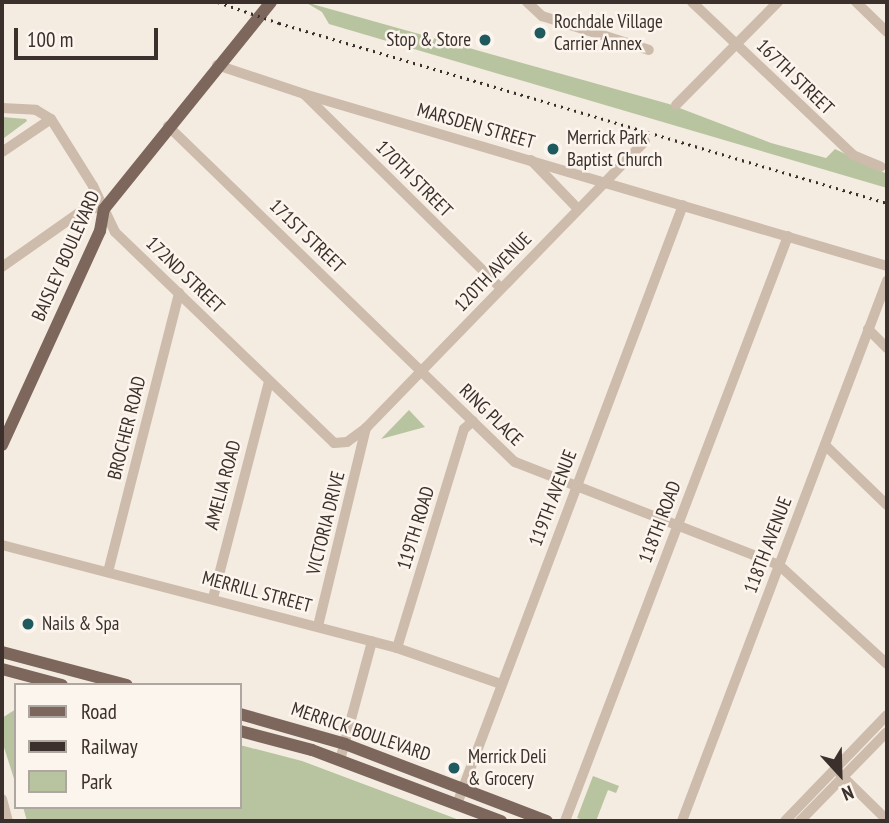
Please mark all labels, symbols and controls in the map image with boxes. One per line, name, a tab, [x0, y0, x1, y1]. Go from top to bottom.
place label: Rochdale Village Carrier Annex	[554, 11, 663, 55]
scale bar	[18, 14, 161, 58]
marker: Rochdale Village Carrier Annex	[532, 25, 548, 41]
text: 100 m	[27, 26, 73, 53]
place label: Stop & Store	[386, 29, 471, 51]
marker: Stop & Store	[477, 32, 493, 48]
street label: 167TH STREET	[752, 34, 838, 120]
street label: MARSDEN STREET	[415, 98, 537, 154]
place label: Merrick Park Baptist Church	[567, 127, 662, 171]
street label: 170TH STREET	[371, 136, 457, 222]
marker: Merrick Park Baptist Church	[545, 141, 561, 157]
street label: BAISLEY BOULEVARD	[27, 187, 105, 325]
street label: 171ST STREET	[264, 194, 350, 278]
street label: 120TH AVENUE	[449, 227, 537, 317]
street label: 172ND STREET	[141, 232, 229, 318]
street label: BROCHER ROAD	[103, 374, 151, 482]
street label: RING PLACE	[455, 379, 527, 451]
street label: AMELIA ROAD	[200, 438, 246, 532]
street label: 119TH AVENUE	[524, 446, 582, 550]
street label: VICTORIA DRIVE	[302, 468, 350, 578]
street label: 118TH ROAD	[634, 478, 686, 566]
street label: 119TH ROAD	[393, 484, 439, 572]
street label: 118TH AVENUE	[739, 493, 797, 597]
street label: MERRILL STREET	[199, 566, 315, 618]
place label: Nails & Spa	[42, 613, 119, 635]
marker: Nails & Spa	[20, 616, 36, 632]
legend	[14, 683, 242, 809]
street label: MERRICK BOULEVARD	[288, 697, 434, 767]
text: Road	[81, 698, 117, 725]
text: Railway	[81, 733, 138, 760]
north arrow	[805, 739, 875, 809]
place label: Merrick Deli & Grocery	[468, 746, 547, 790]
marker: Merrick Deli & Grocery	[446, 760, 462, 776]
text: Park	[81, 768, 112, 795]
text: N	[839, 780, 857, 807]

